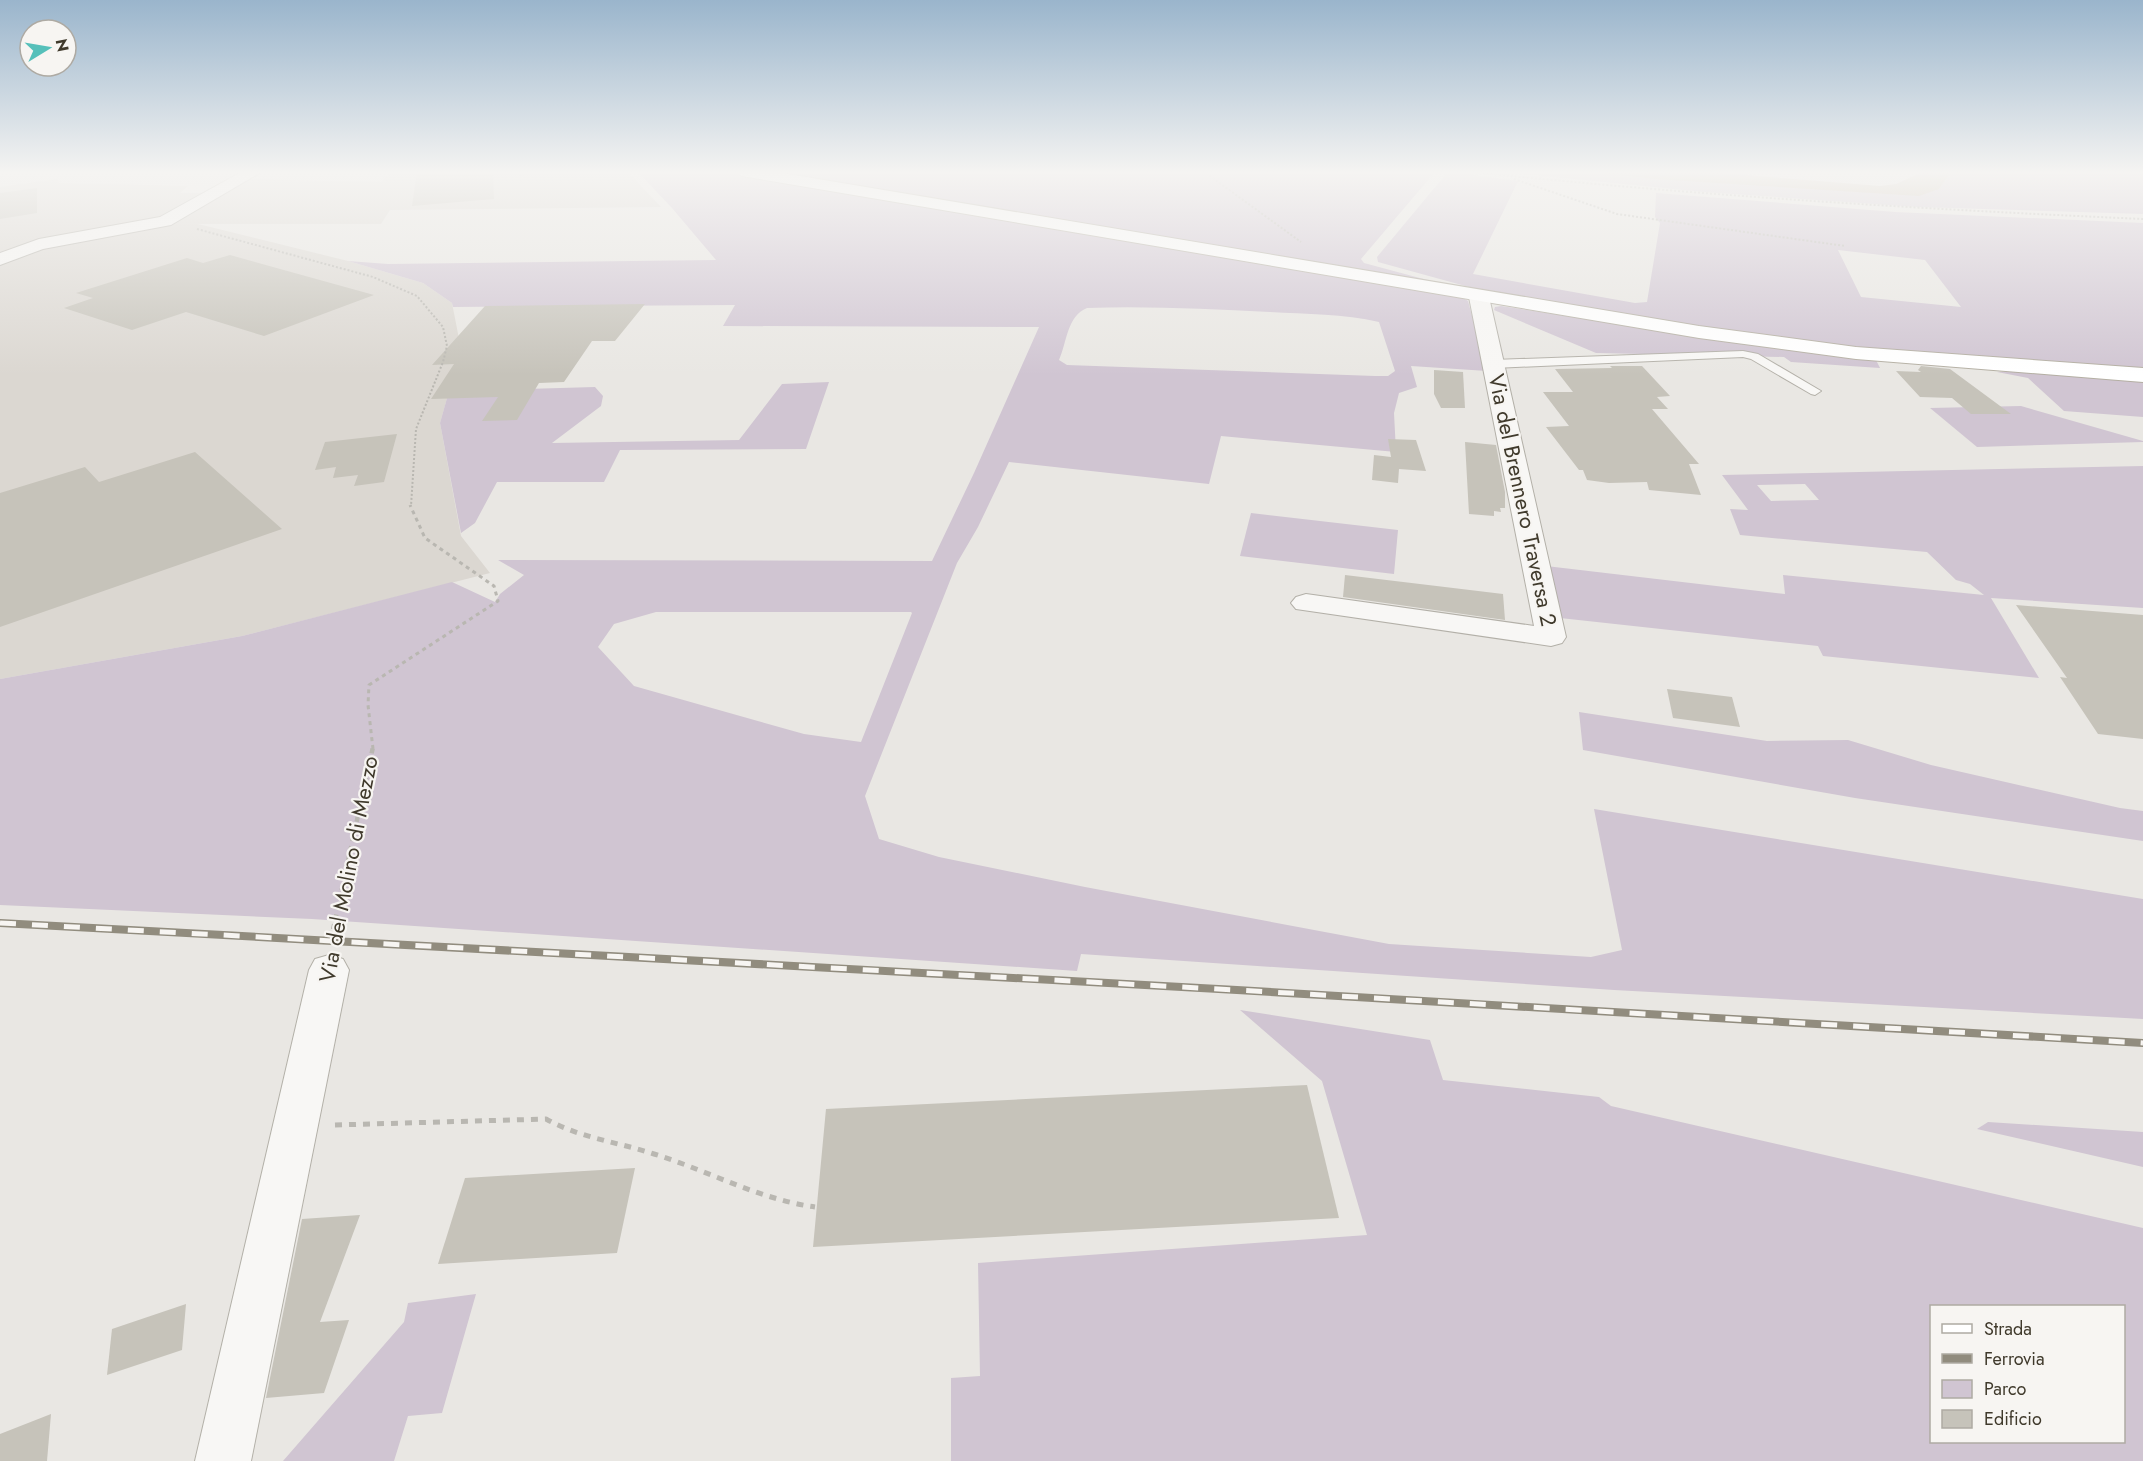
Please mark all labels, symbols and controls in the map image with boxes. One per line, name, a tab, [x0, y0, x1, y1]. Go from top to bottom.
north arrow	[18, 18, 78, 78]
text: N	[50, 37, 75, 54]
street label: Via del Brennero Traversa 2	[1481, 371, 1565, 629]
street label: Via del Molino di Mezzo	[310, 753, 386, 985]
legend	[1930, 1305, 2125, 1443]
text: Strada	[1984, 1316, 2032, 1342]
text: Ferrovia	[1984, 1346, 2045, 1372]
text: Parco	[1984, 1376, 2026, 1402]
text: Edificio	[1984, 1406, 2042, 1432]

